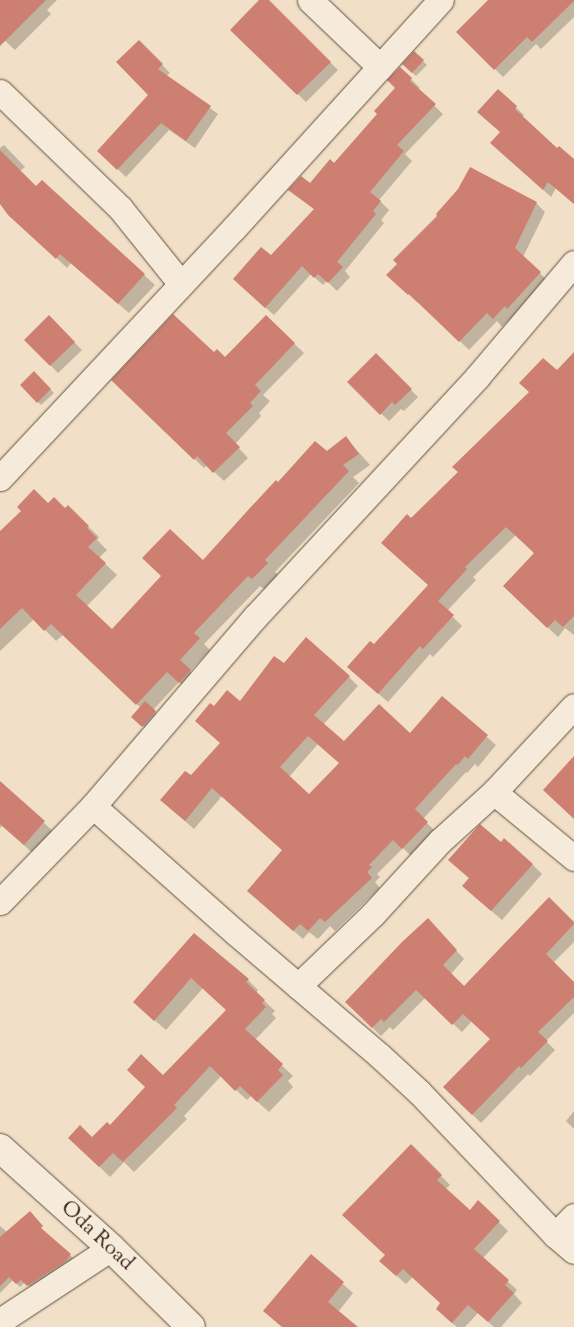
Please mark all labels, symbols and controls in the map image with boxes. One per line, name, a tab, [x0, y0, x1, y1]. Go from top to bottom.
street label: Oda Road	[55, 1196, 139, 1276]

